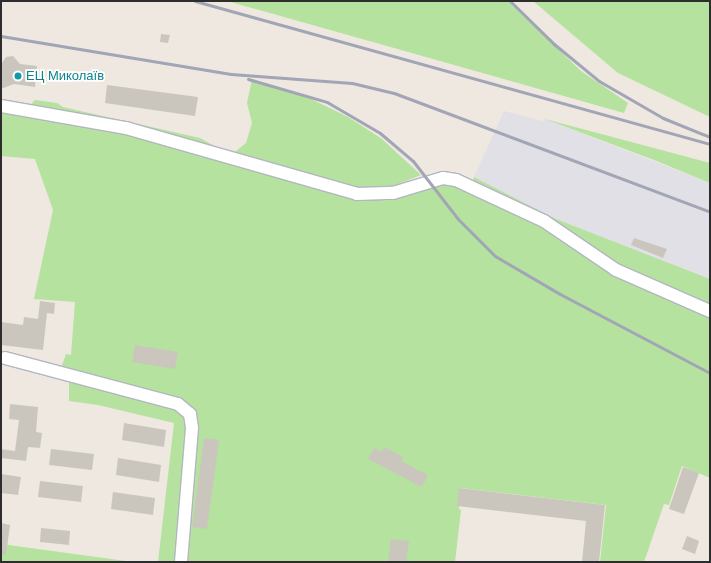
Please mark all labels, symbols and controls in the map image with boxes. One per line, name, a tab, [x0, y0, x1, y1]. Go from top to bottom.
place label: ЕЦ Миколаїв	[26, 68, 104, 84]
marker: ЕЦ Миколаїв	[13, 71, 23, 81]

